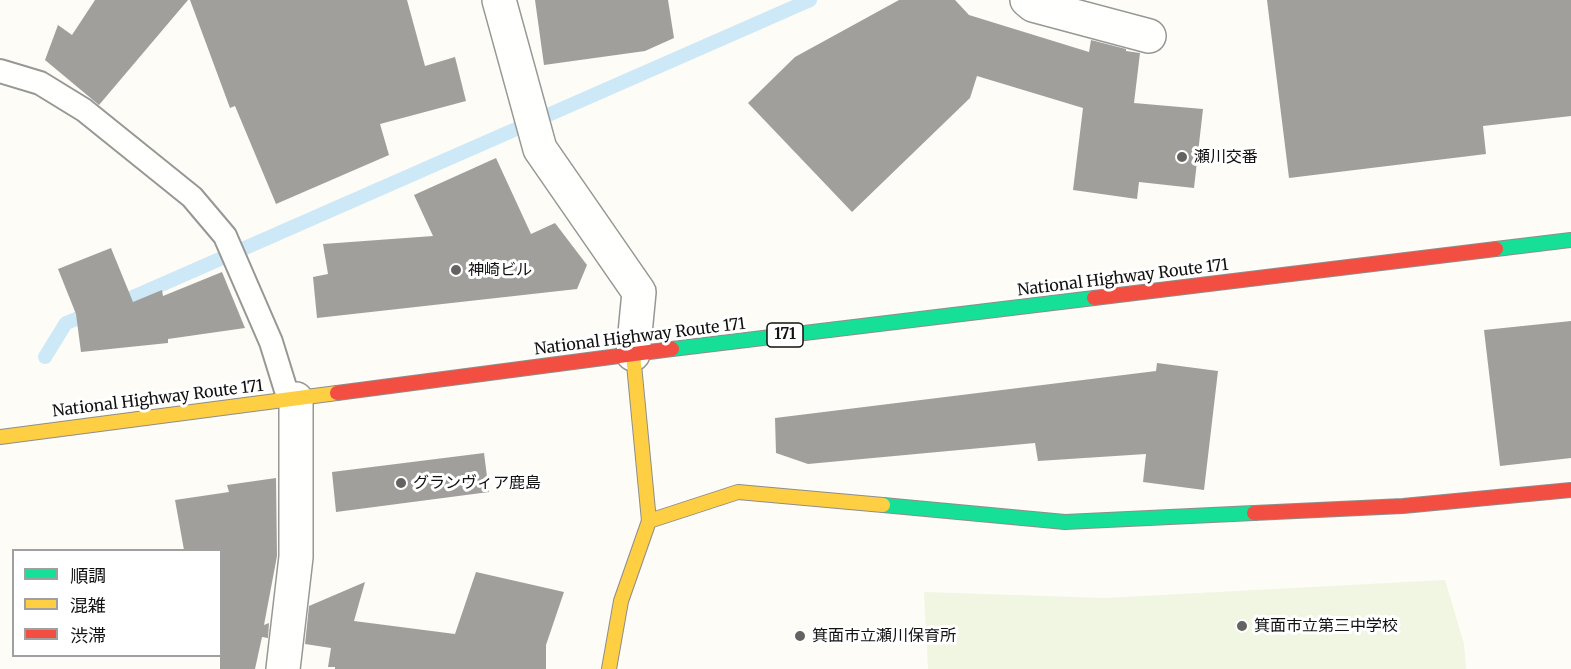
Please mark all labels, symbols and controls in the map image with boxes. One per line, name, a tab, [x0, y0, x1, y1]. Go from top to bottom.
place label: 瀬川交番	[1194, 147, 1258, 167]
marker: 瀬川交番	[1175, 150, 1189, 164]
street label: National Highway Route 171	[1016, 256, 1230, 300]
place label: 神崎ビル	[468, 260, 532, 280]
marker: 神崎ビル	[449, 263, 463, 277]
street label: National Highway Route 171	[533, 315, 747, 359]
road number: 171	[767, 323, 803, 347]
street label: National Highway Route 171	[51, 377, 265, 421]
place label: グランヴィア鹿島	[413, 473, 541, 493]
marker: グランヴィア鹿島	[394, 476, 408, 490]
legend	[12, 549, 222, 657]
text: 順調	[70, 564, 106, 587]
text: 混雑	[70, 594, 106, 617]
place label: 箕面市立第三中学校	[1254, 616, 1398, 636]
marker: 箕面市立第三中学校	[1235, 619, 1249, 633]
text: 渋滞	[70, 624, 106, 647]
place label: 箕面市立瀬川保育所	[812, 626, 956, 646]
marker: 箕面市立瀬川保育所	[793, 629, 807, 643]

